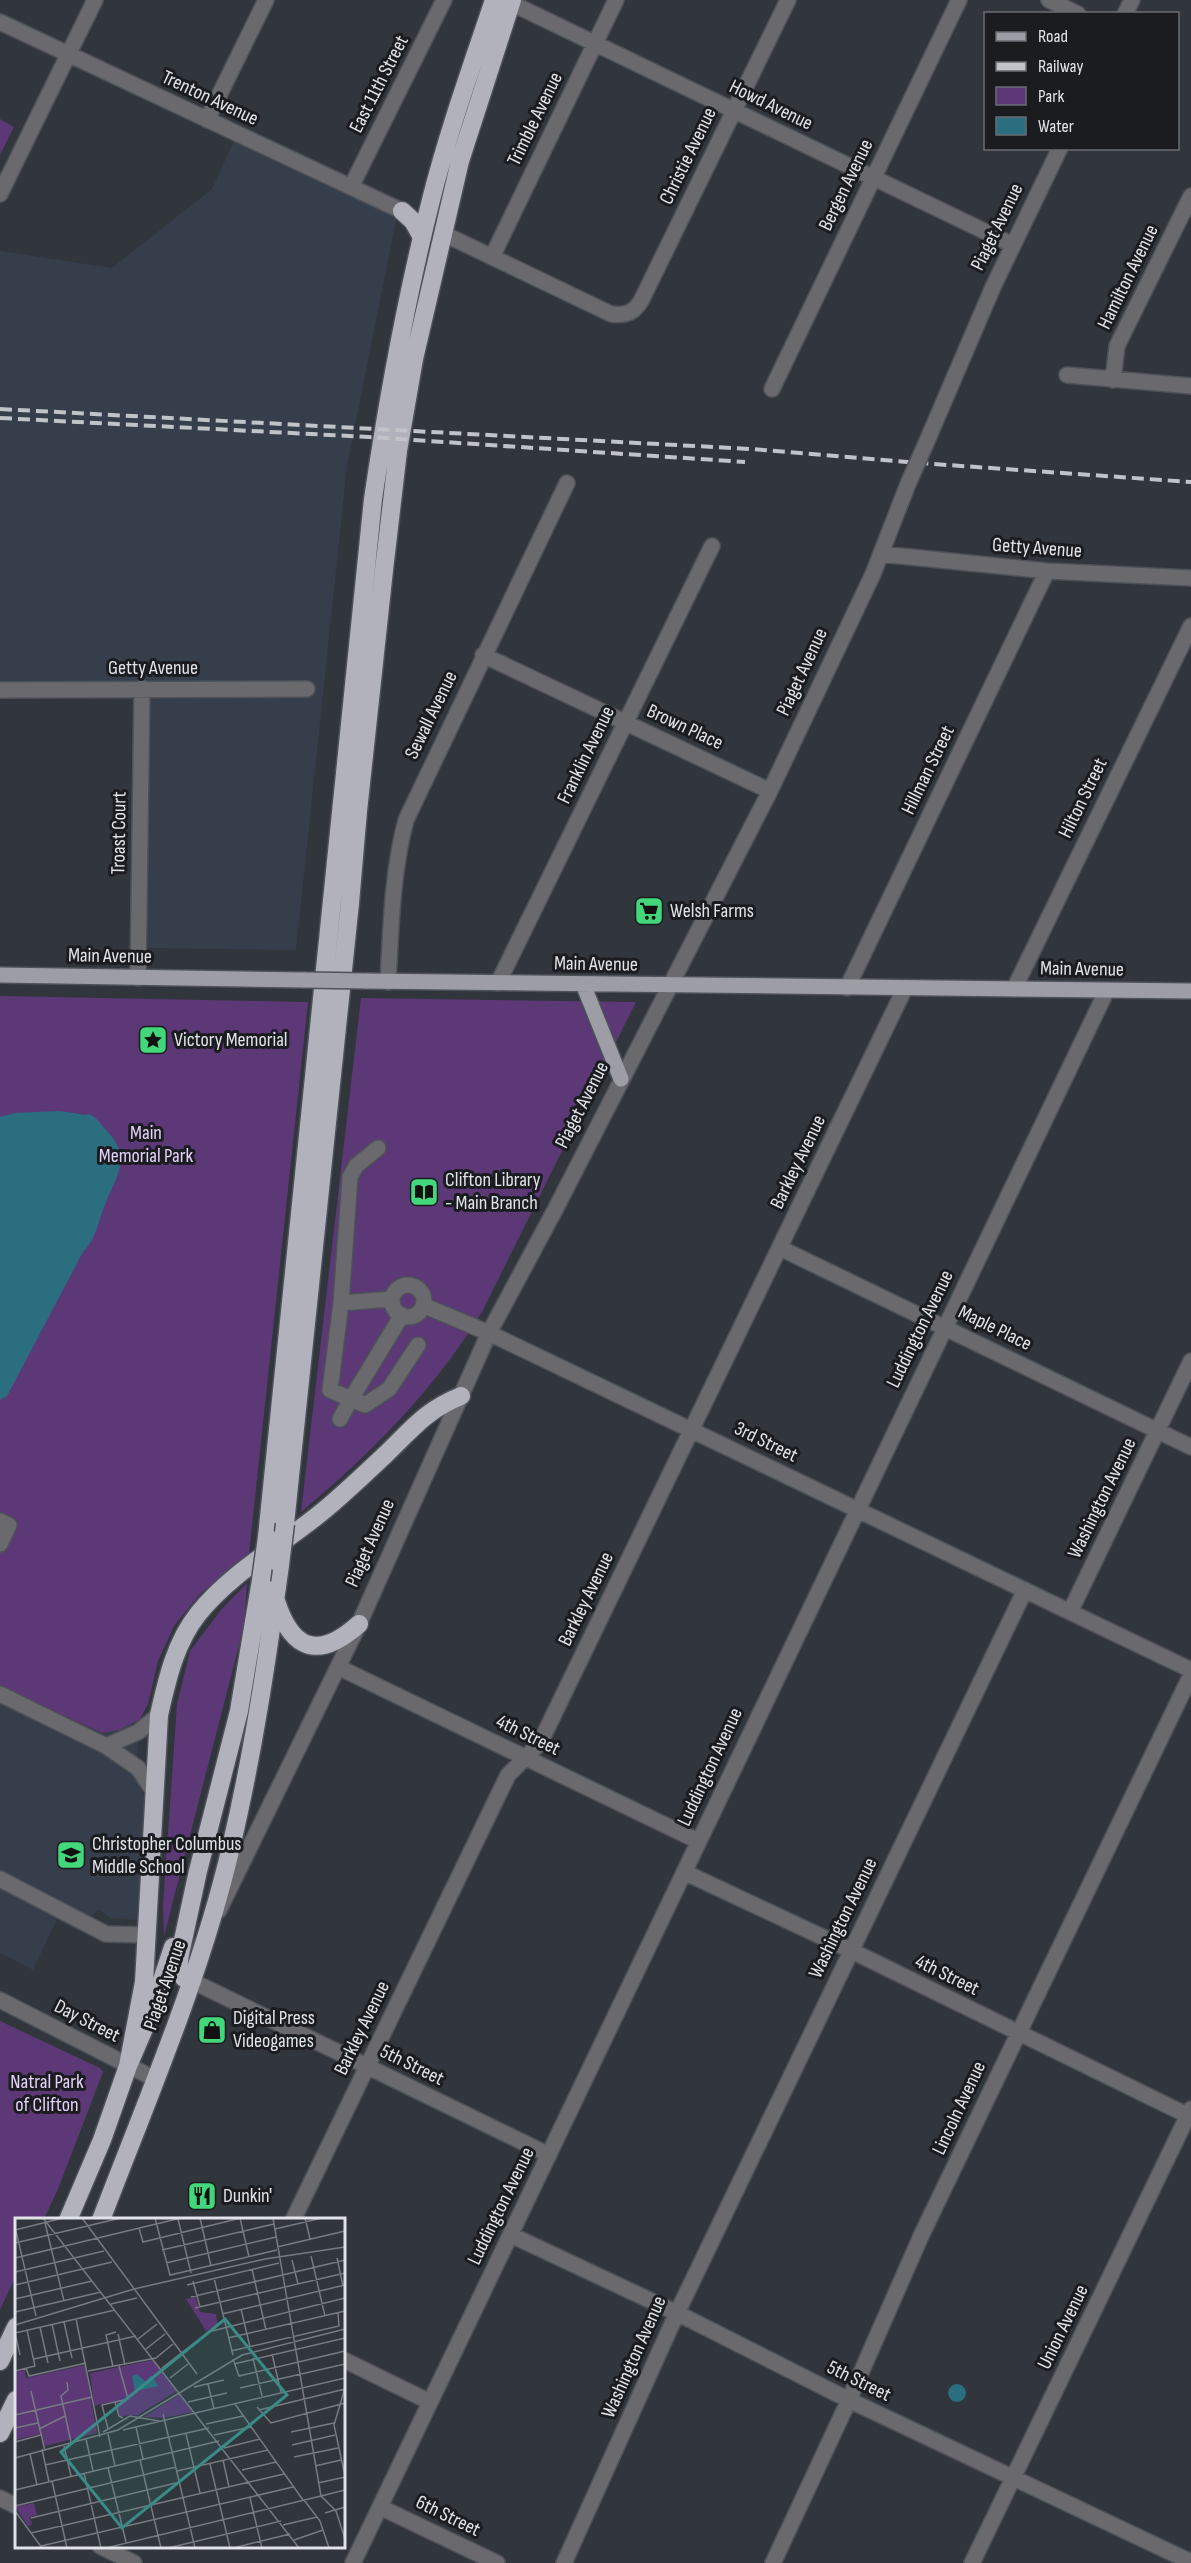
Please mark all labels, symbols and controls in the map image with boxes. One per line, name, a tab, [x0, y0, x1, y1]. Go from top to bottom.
legend	[984, 12, 1179, 150]
text: Road	[1038, 26, 1068, 47]
street label: East 11th Street	[344, 31, 414, 137]
text: Railway	[1038, 56, 1083, 77]
street label: Trenton Avenue	[158, 65, 262, 131]
street label: Trimble Avenue	[502, 68, 568, 170]
street label: Howd Avenue	[725, 74, 817, 136]
text: Park	[1038, 86, 1064, 107]
street label: Christie Avenue	[654, 104, 722, 208]
text: Water	[1038, 116, 1074, 137]
street label: Bergen Avenue	[814, 135, 878, 235]
street label: Piaget Avenue	[966, 180, 1028, 274]
street label: Hamilton Avenue	[1092, 221, 1164, 333]
street label: Getty Avenue	[991, 533, 1083, 563]
street label: Piaget Avenue	[771, 624, 833, 720]
street label: Getty Avenue	[108, 656, 198, 680]
street label: Sewall Avenue	[399, 667, 463, 763]
street label: Brown Place	[643, 699, 727, 755]
street label: Franklin Avenue	[552, 702, 620, 808]
street label: Hillman Street	[896, 722, 960, 818]
street label: Hilton Street	[1053, 754, 1113, 842]
street label: Troast Court	[106, 791, 132, 875]
supermarket icon: Welsh Farms	[633, 895, 665, 927]
place label: Welsh Farms	[670, 899, 754, 923]
street label: Main Avenue	[68, 943, 152, 969]
street label: Main Avenue	[554, 951, 638, 977]
street label: Main Avenue	[1040, 956, 1124, 982]
place icon: Victory Memorial	[137, 1024, 169, 1056]
place label: Victory Memorial	[174, 1028, 288, 1052]
street label: Piaget Avenue	[550, 1058, 614, 1152]
street label: Barkley Avenue	[765, 1111, 831, 1213]
park label: Main Memorial Park	[99, 1121, 194, 1168]
place label: Clifton Library - Main Branch	[445, 1168, 541, 1215]
library icon: Clifton Library - Main Branch	[408, 1176, 440, 1208]
street label: Luddington Avenue	[881, 1266, 959, 1392]
street label: Maple Place	[954, 1300, 1036, 1356]
street label: 3rd Street	[730, 1416, 802, 1468]
street label: Washington Avenue	[1063, 1434, 1141, 1562]
street label: Piaget Avenue	[340, 1495, 400, 1591]
street label: Barkley Avenue	[553, 1548, 619, 1650]
street label: Luddington Avenue	[672, 1704, 748, 1830]
street label: 4th Street	[492, 1709, 564, 1761]
place label: Christopher Columbus Middle School	[92, 1832, 242, 1879]
school or university icon: Christopher Columbus Middle School	[55, 1839, 87, 1871]
street label: Washington Avenue	[804, 1854, 882, 1982]
street label: Piaget Avenue	[138, 1937, 192, 2033]
street label: 4th Street	[911, 1949, 983, 2001]
street label: Barkley Avenue	[329, 1977, 395, 2079]
street label: Day Street	[50, 1994, 124, 2048]
place label: Digital Press Videogames	[233, 2006, 315, 2053]
shop icon: Digital Press Videogames	[196, 2014, 228, 2046]
street label: 5th Street	[376, 2039, 448, 2091]
street label: Lincoln Avenue	[927, 2057, 991, 2159]
park label: Natral Park of Clifton	[10, 2070, 84, 2117]
street label: Luddington Avenue	[462, 2143, 540, 2269]
restaurant icon: Dunkin'	[186, 2180, 218, 2212]
place label: Dunkin'	[223, 2184, 272, 2208]
inset map	[15, 2218, 345, 2548]
street label: Union Avenue	[1032, 2281, 1094, 2373]
street label: Washington Avenue	[596, 2292, 672, 2422]
street label: 5th Street	[823, 2355, 895, 2407]
street label: 6th Street	[412, 2490, 484, 2542]

